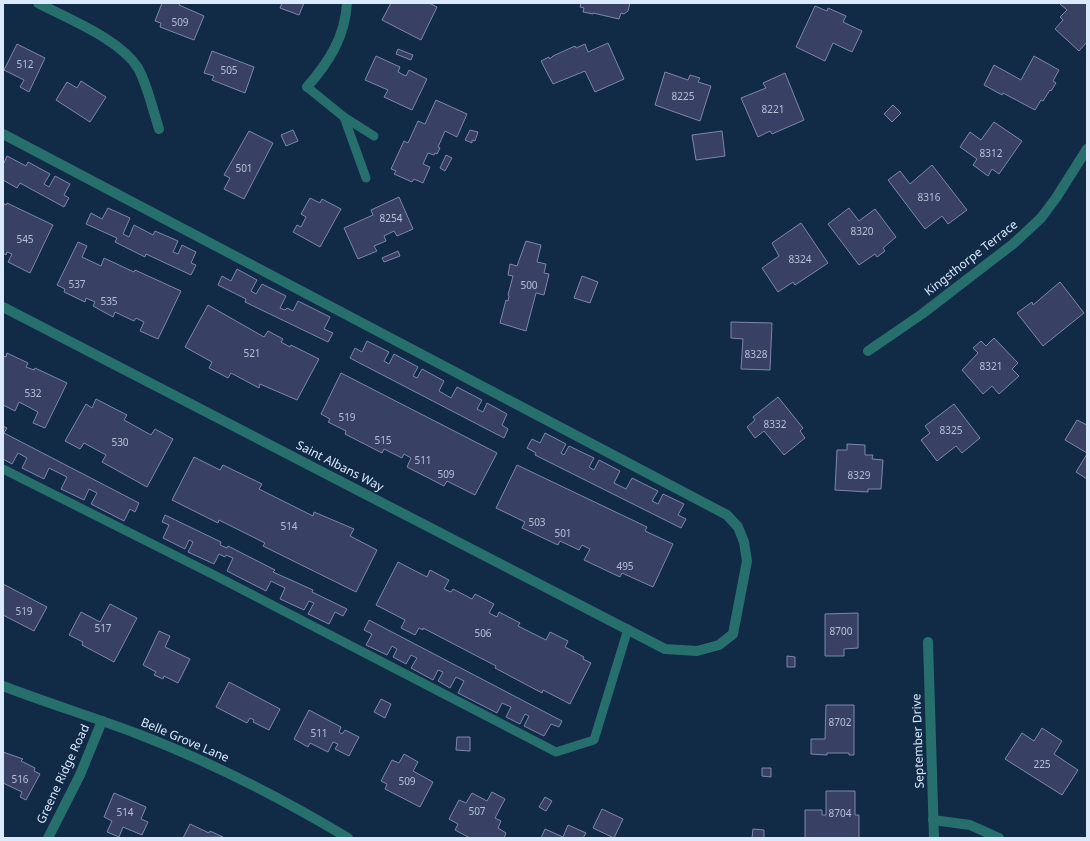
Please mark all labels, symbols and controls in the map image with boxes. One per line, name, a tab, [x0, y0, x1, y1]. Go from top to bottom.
house number: 509	[171, 15, 189, 29]
house number: 512	[16, 57, 34, 71]
house number: 505	[220, 63, 238, 77]
house number: 8225	[672, 89, 695, 103]
house number: 8221	[762, 102, 784, 116]
house number: 8312	[980, 146, 1003, 160]
house number: 501	[235, 161, 253, 175]
house number: 8316	[918, 190, 941, 204]
house number: 8254	[380, 211, 403, 225]
street label: Kingsthorpe Terrace	[921, 216, 1021, 299]
house number: 8320	[851, 224, 874, 238]
house number: 545	[16, 232, 34, 246]
house number: 8324	[789, 252, 812, 266]
house number: 537	[68, 277, 86, 291]
house number: 500	[520, 278, 538, 292]
house number: 535	[100, 294, 118, 308]
house number: 521	[243, 346, 261, 360]
house number: 8328	[745, 347, 768, 361]
house number: 8321	[980, 359, 1002, 373]
house number: 532	[24, 386, 42, 400]
house number: 519	[338, 410, 356, 424]
house number: 8332	[764, 417, 787, 431]
house number: 8325	[940, 423, 963, 437]
house number: 515	[374, 433, 392, 447]
house number: 530	[111, 435, 129, 449]
street label: Saint Albans Way	[294, 436, 388, 495]
house number: 511	[414, 453, 432, 467]
house number: 509	[437, 467, 455, 481]
house number: 8329	[848, 468, 871, 482]
house number: 503	[528, 515, 546, 529]
house number: 514	[280, 519, 298, 533]
house number: 501	[554, 526, 572, 540]
house number: 495	[616, 559, 634, 573]
house number: 519	[15, 604, 33, 618]
house number: 517	[94, 621, 112, 635]
house number: 8700	[830, 624, 853, 638]
house number: 506	[474, 626, 492, 640]
street label: September Drive	[907, 693, 928, 789]
street label: Belle Grove Lane	[138, 713, 232, 766]
house number: 8702	[829, 715, 852, 729]
street label: Greene Ridge Road	[32, 721, 93, 826]
house number: 511	[310, 726, 328, 740]
house number: 225	[1033, 757, 1051, 771]
house number: 516	[11, 772, 29, 786]
house number: 509	[398, 774, 416, 788]
house number: 507	[468, 804, 486, 818]
house number: 514	[116, 805, 134, 819]
house number: 8704	[829, 806, 852, 820]

